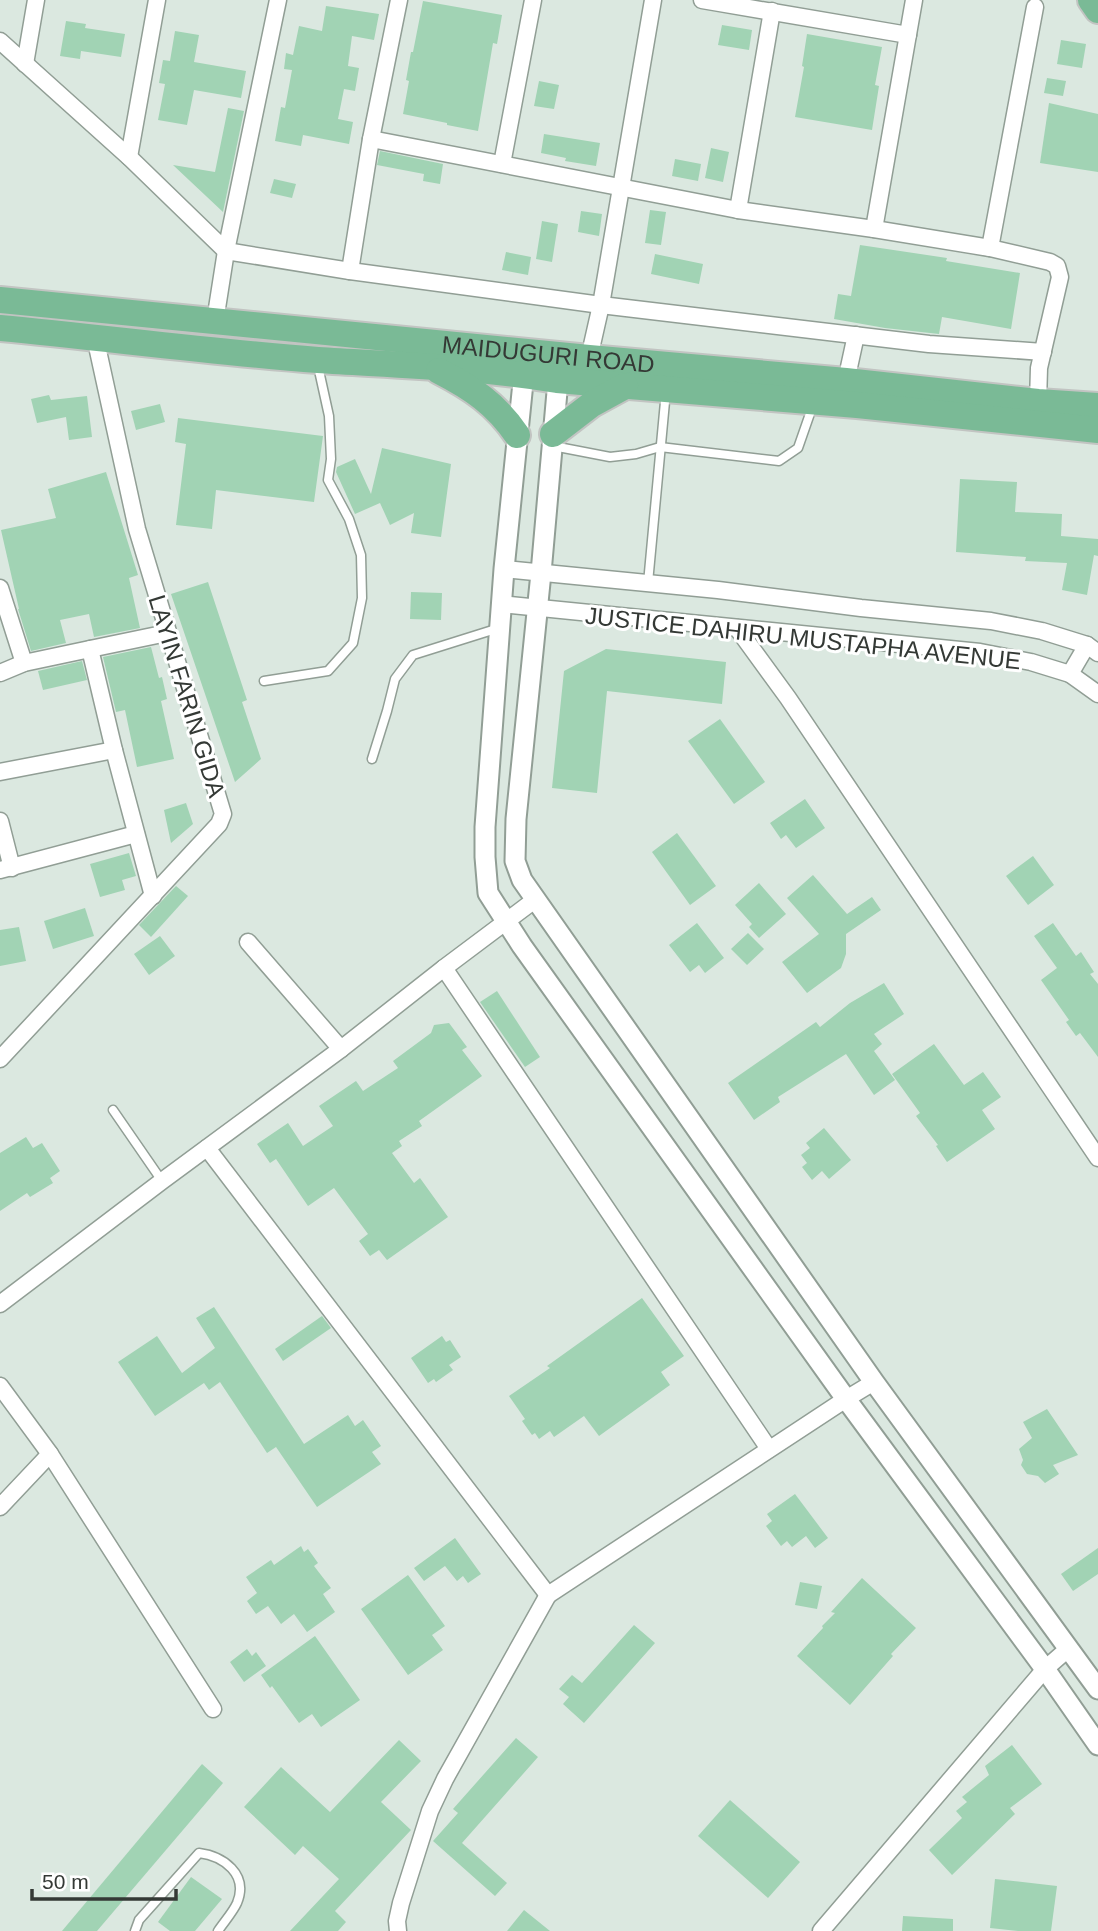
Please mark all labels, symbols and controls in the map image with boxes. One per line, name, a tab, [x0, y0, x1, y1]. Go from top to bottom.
street label: MAIDUGURI ROAD	[441, 330, 656, 377]
street label: LAYIN FARIN GIDA	[143, 592, 231, 800]
street label: JUSTICE DAHIRU MUSTAPHA AVENUE	[584, 602, 1022, 674]
scale bar	[32, 1857, 175, 1901]
text: 50 m	[42, 1870, 89, 1893]

